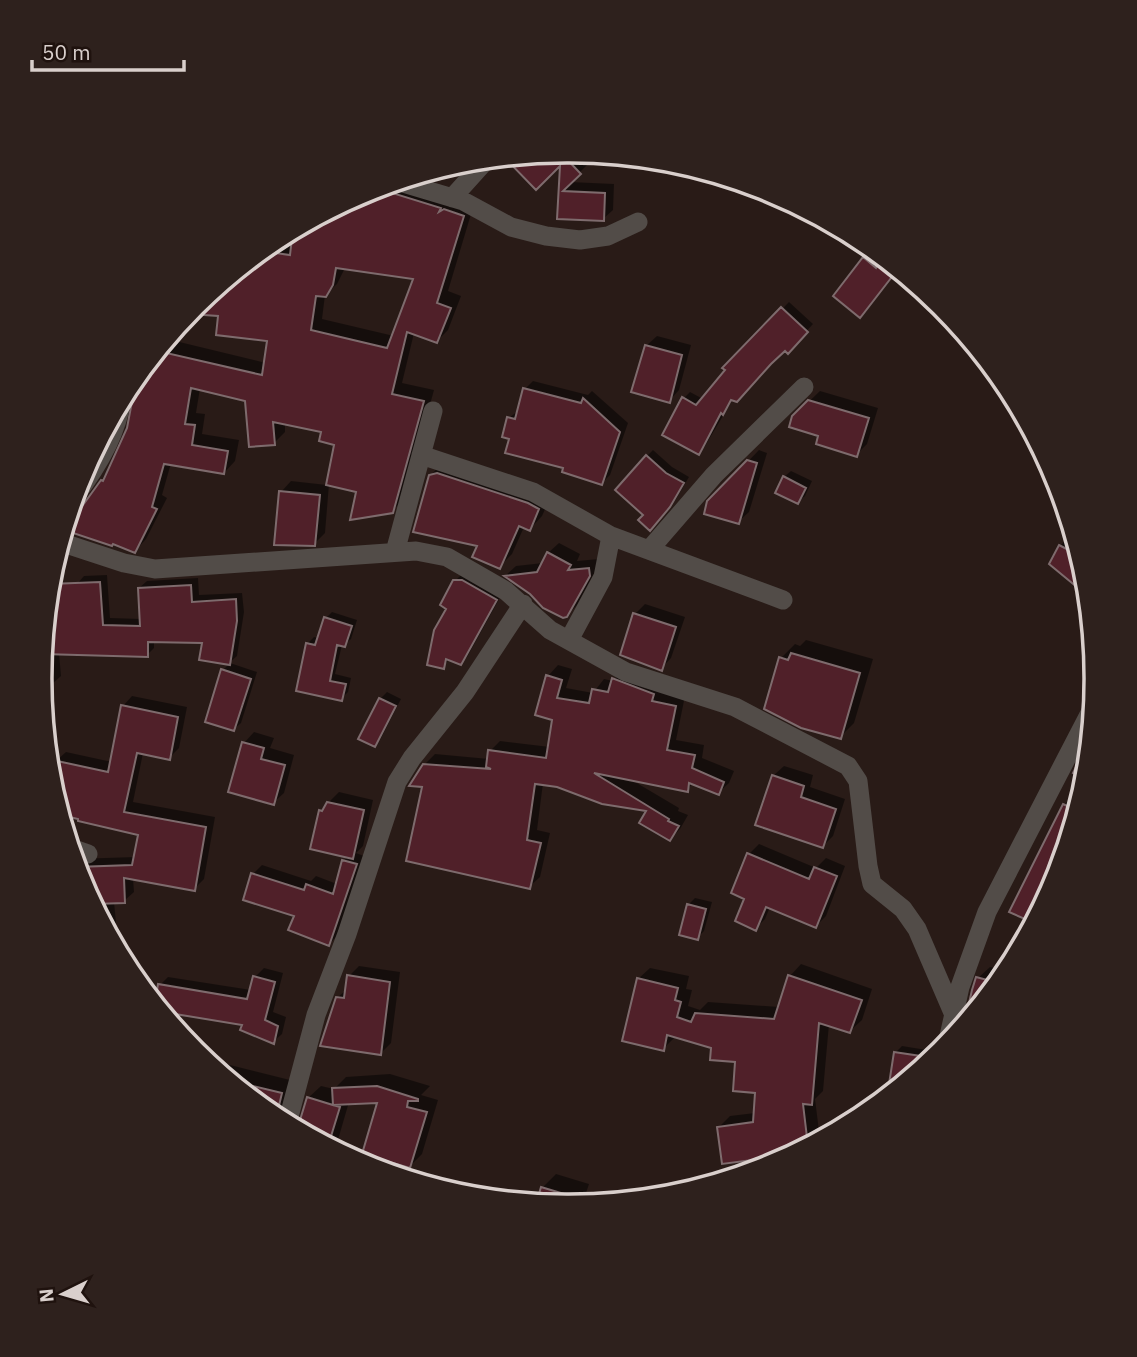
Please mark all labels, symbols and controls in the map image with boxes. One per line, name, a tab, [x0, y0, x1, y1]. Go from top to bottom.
scale bar	[32, 28, 184, 72]
text: 50 m	[42, 38, 91, 66]
north arrow	[28, 1259, 98, 1329]
text: N	[34, 1288, 59, 1303]

